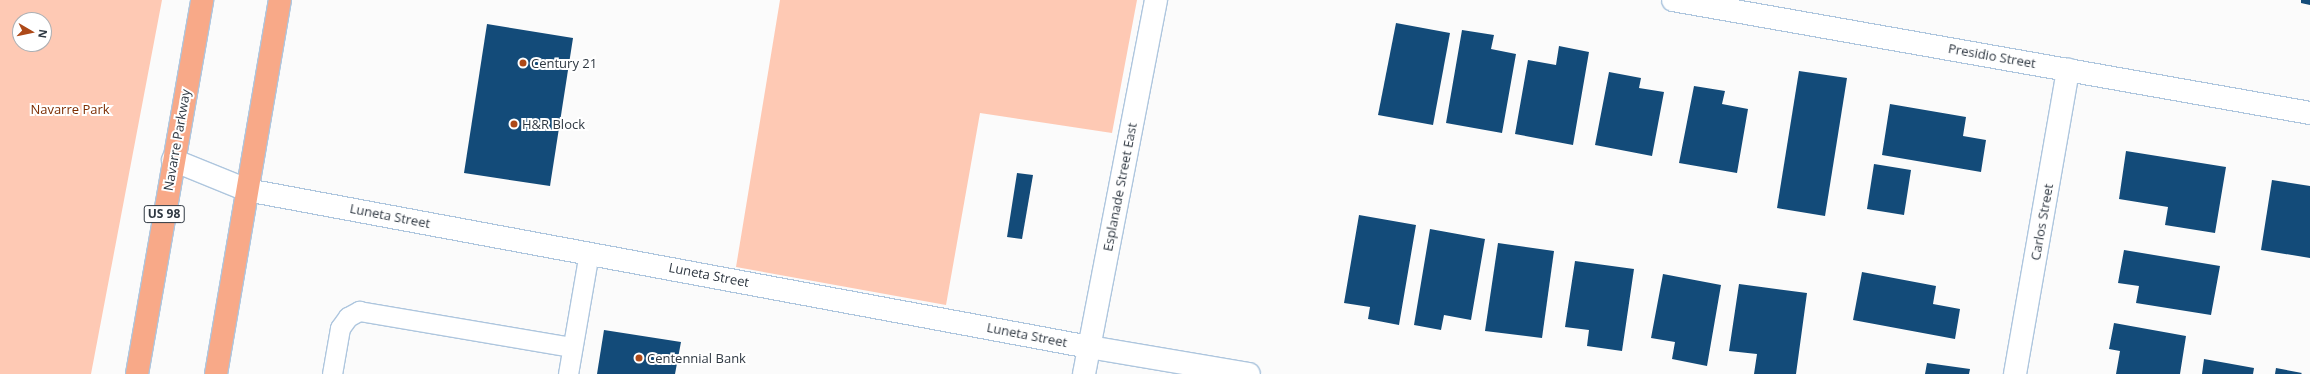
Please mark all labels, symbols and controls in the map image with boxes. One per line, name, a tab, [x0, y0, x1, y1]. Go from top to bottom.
north arrow	[12, 12, 52, 52]
text: N	[35, 28, 51, 39]
street label: Presidio Street	[1947, 41, 2037, 71]
place label: Century 21	[531, 55, 597, 71]
marker: Century 21	[518, 58, 528, 68]
street label: Navarre Parkway	[160, 88, 194, 192]
park label: Navarre Park	[30, 101, 110, 117]
place label: H&R Block	[522, 116, 585, 132]
marker: H&R Block	[509, 119, 519, 129]
street label: Esplanade Street East	[1100, 121, 1140, 253]
street label: Carlos Street	[2028, 182, 2056, 262]
street label: Luneta Street	[348, 201, 432, 231]
road number: US 98	[143, 204, 185, 224]
street label: Luneta Street	[667, 260, 751, 290]
street label: Luneta Street	[985, 320, 1069, 350]
place label: Centennial Bank	[647, 350, 746, 366]
marker: Centennial Bank	[634, 353, 644, 363]

